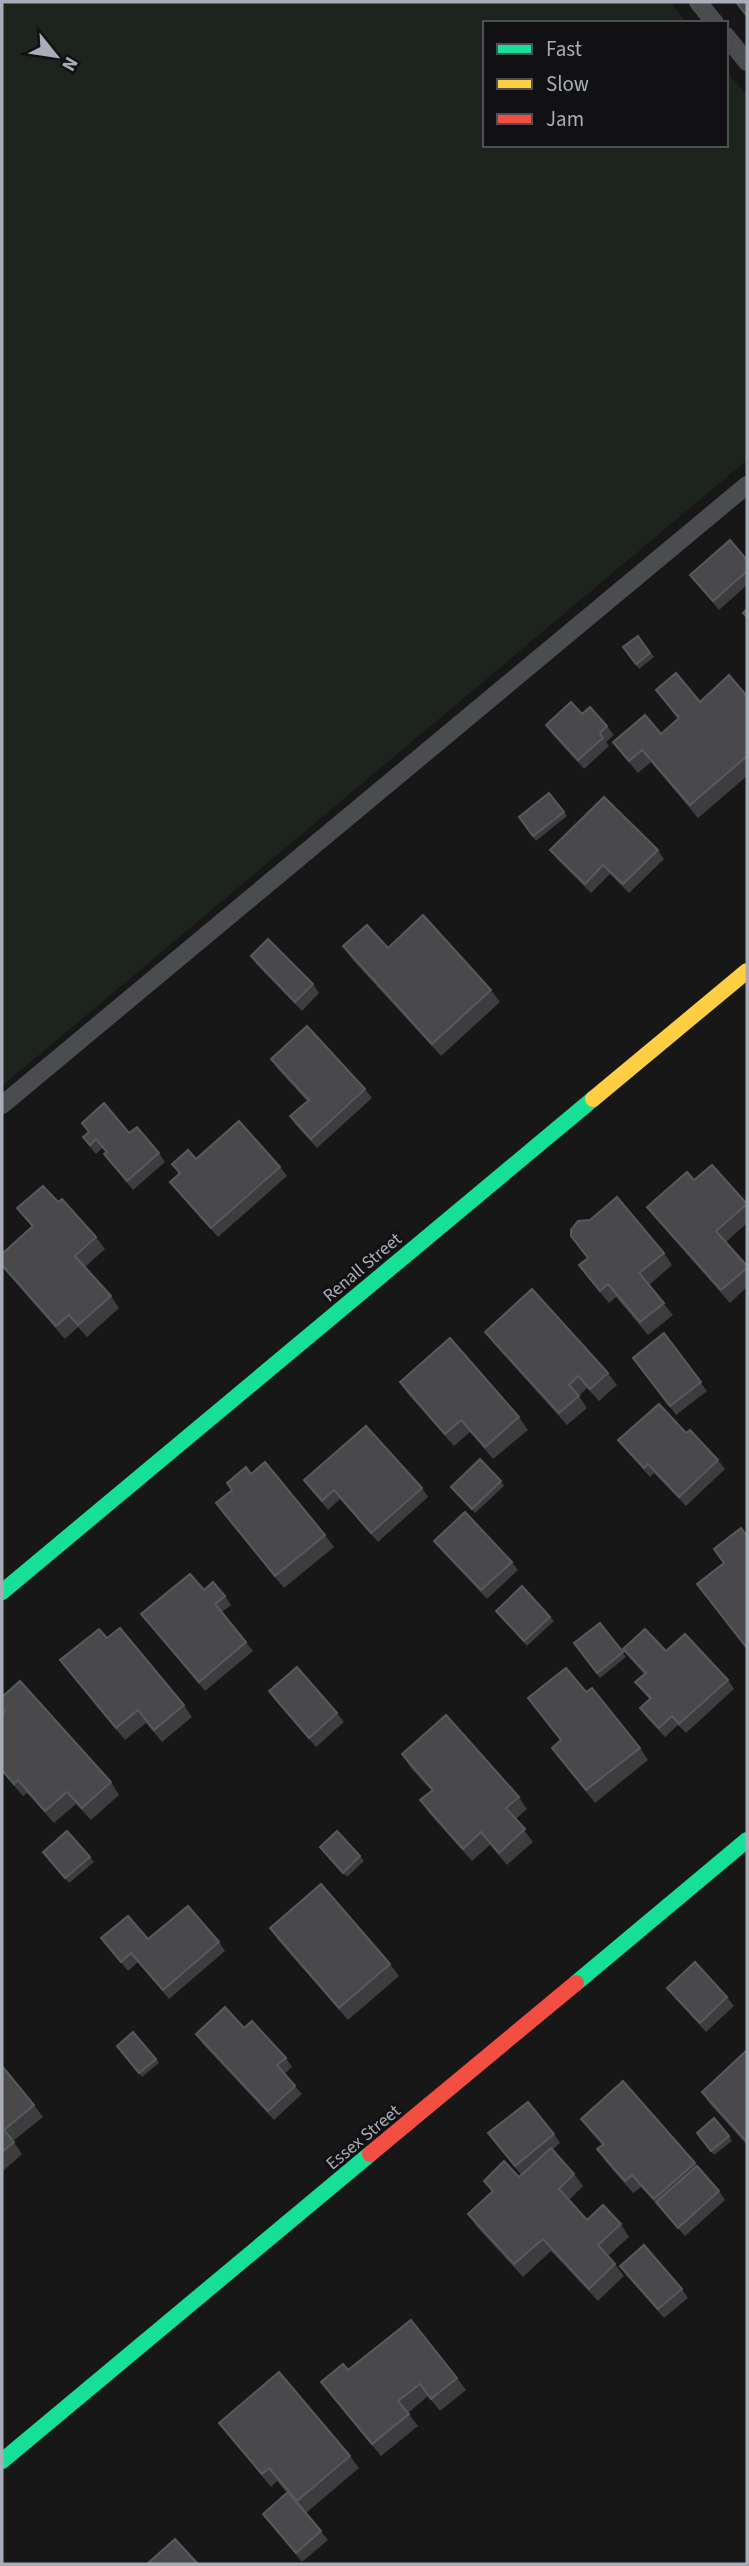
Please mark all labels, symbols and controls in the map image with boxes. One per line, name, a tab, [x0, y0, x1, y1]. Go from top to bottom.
north arrow	[21, 21, 91, 91]
legend	[483, 21, 728, 147]
text: Fast	[546, 34, 582, 64]
text: N	[55, 52, 84, 76]
text: Slow	[546, 69, 589, 99]
text: Jam	[546, 104, 584, 134]
street label: Renall Street	[318, 1227, 407, 1308]
street label: Essex Street	[321, 2099, 406, 2176]

